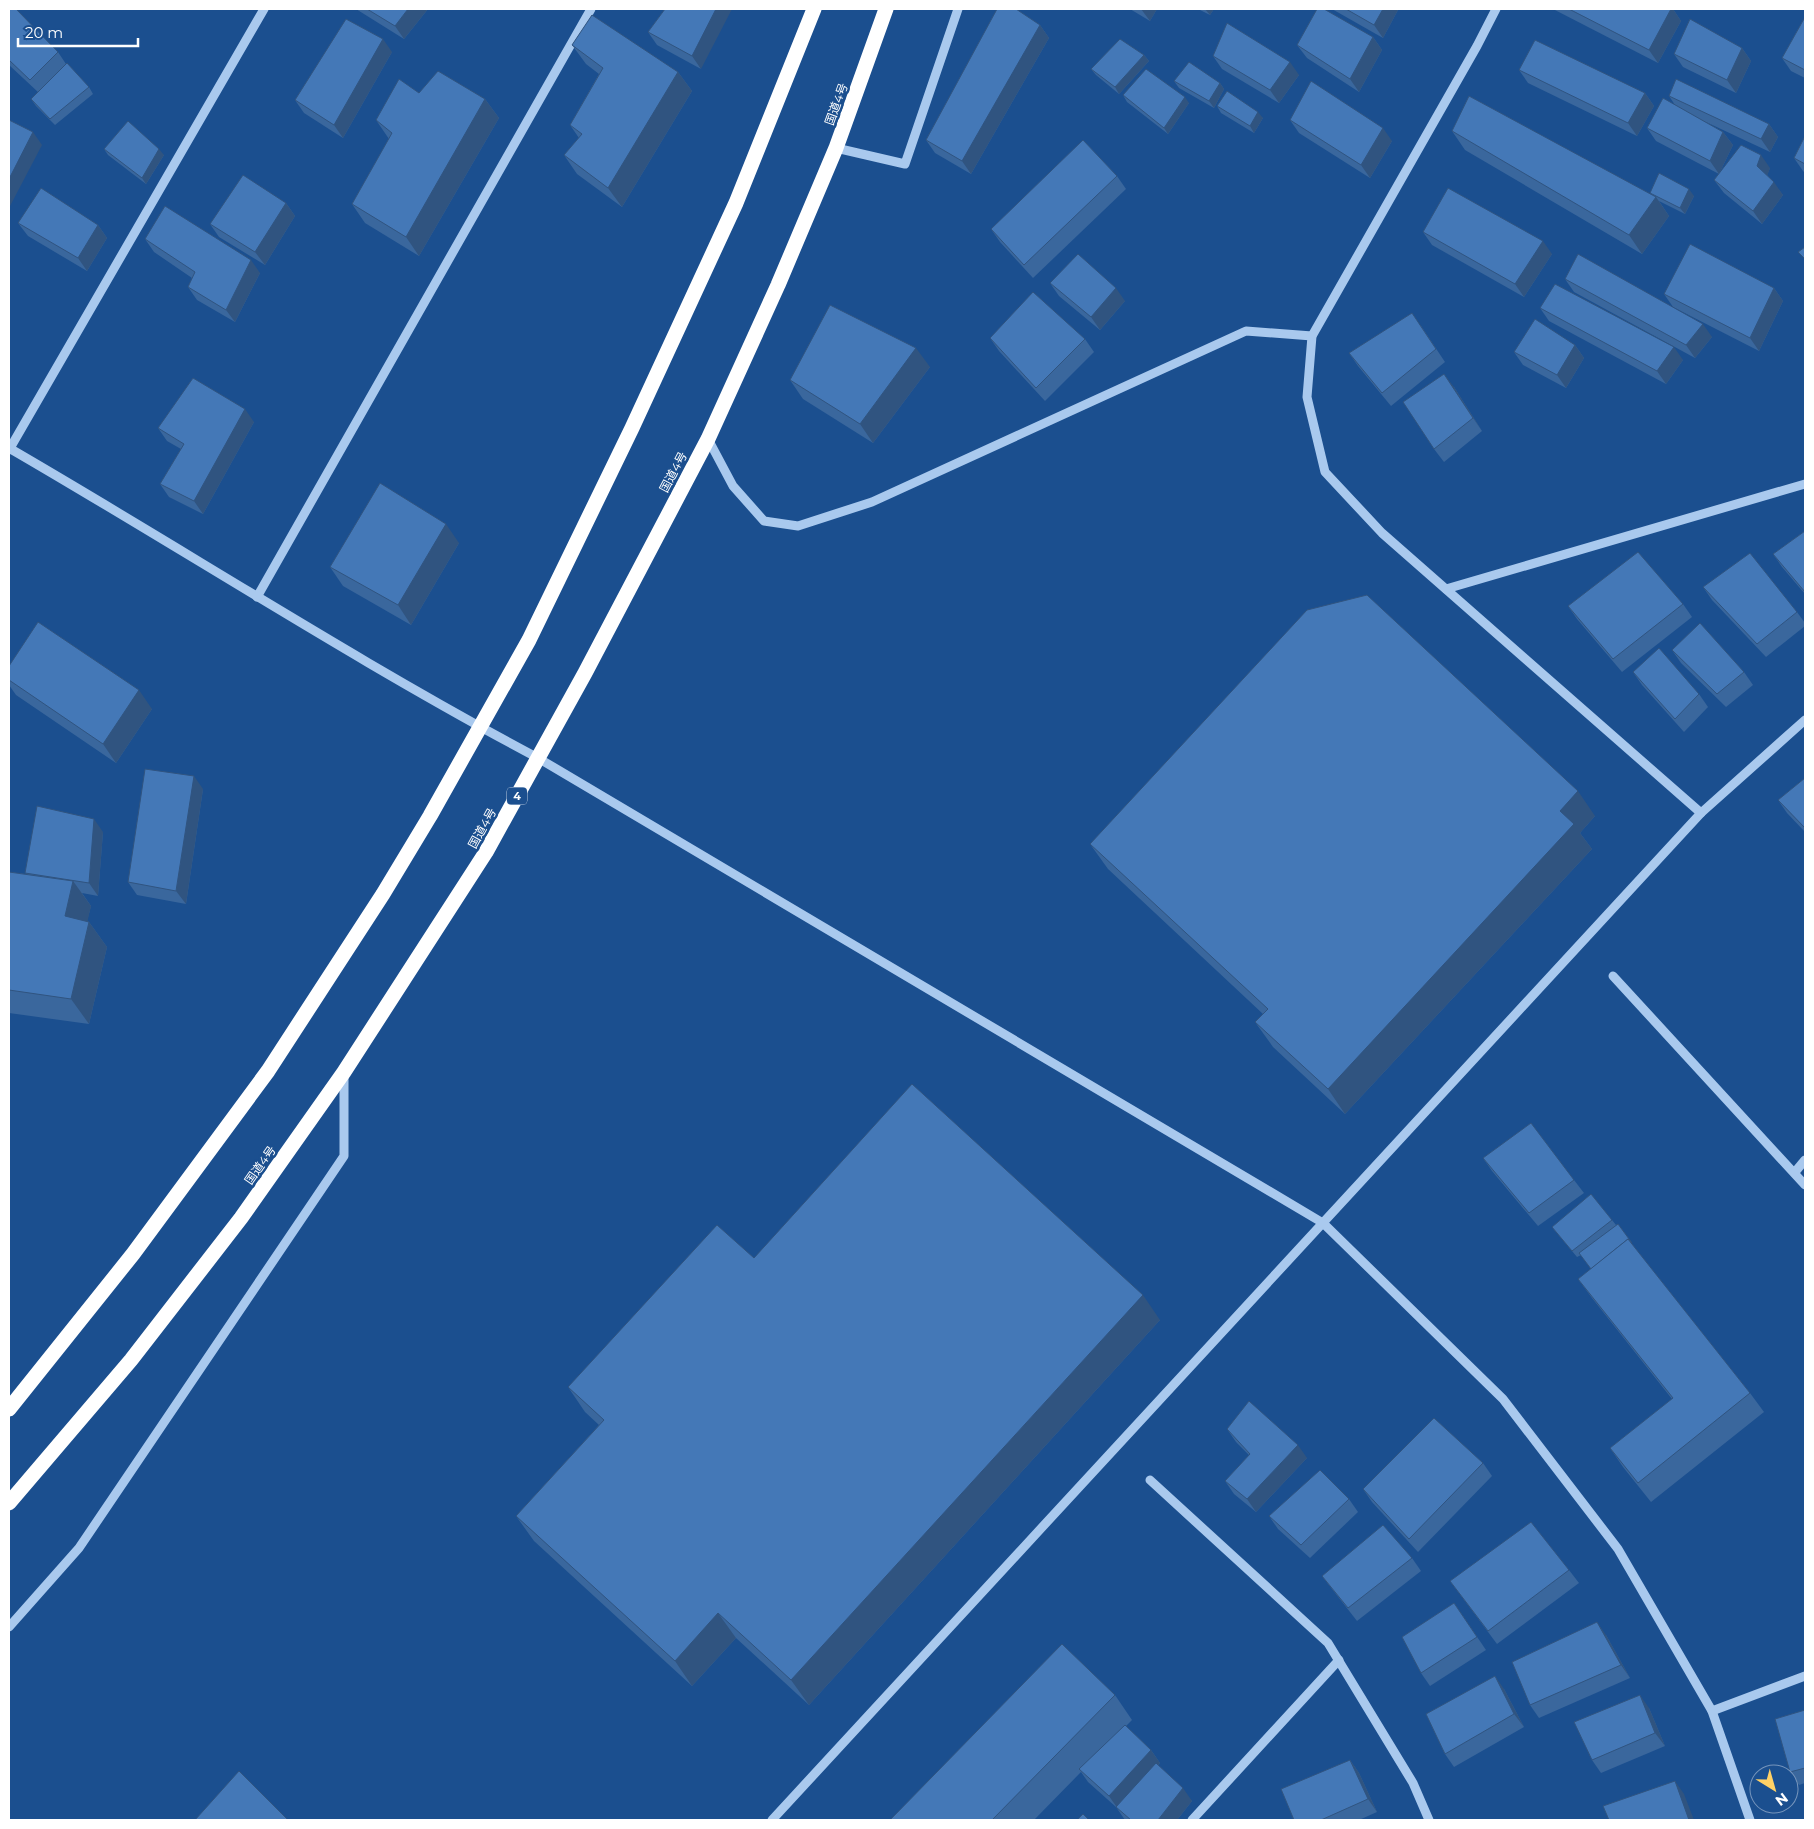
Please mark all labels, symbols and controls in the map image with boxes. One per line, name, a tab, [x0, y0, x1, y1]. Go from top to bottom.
scale bar	[18, 15, 138, 47]
text: 20 m	[25, 23, 63, 42]
street label: 国道4号	[821, 81, 851, 127]
street label: 国道4号	[656, 449, 690, 495]
road number: 4	[507, 788, 527, 804]
street label: 国道4号	[465, 805, 499, 851]
street label: 国道4号	[241, 1143, 279, 1187]
north arrow	[1749, 1764, 1799, 1814]
text: N	[1772, 1789, 1792, 1810]

